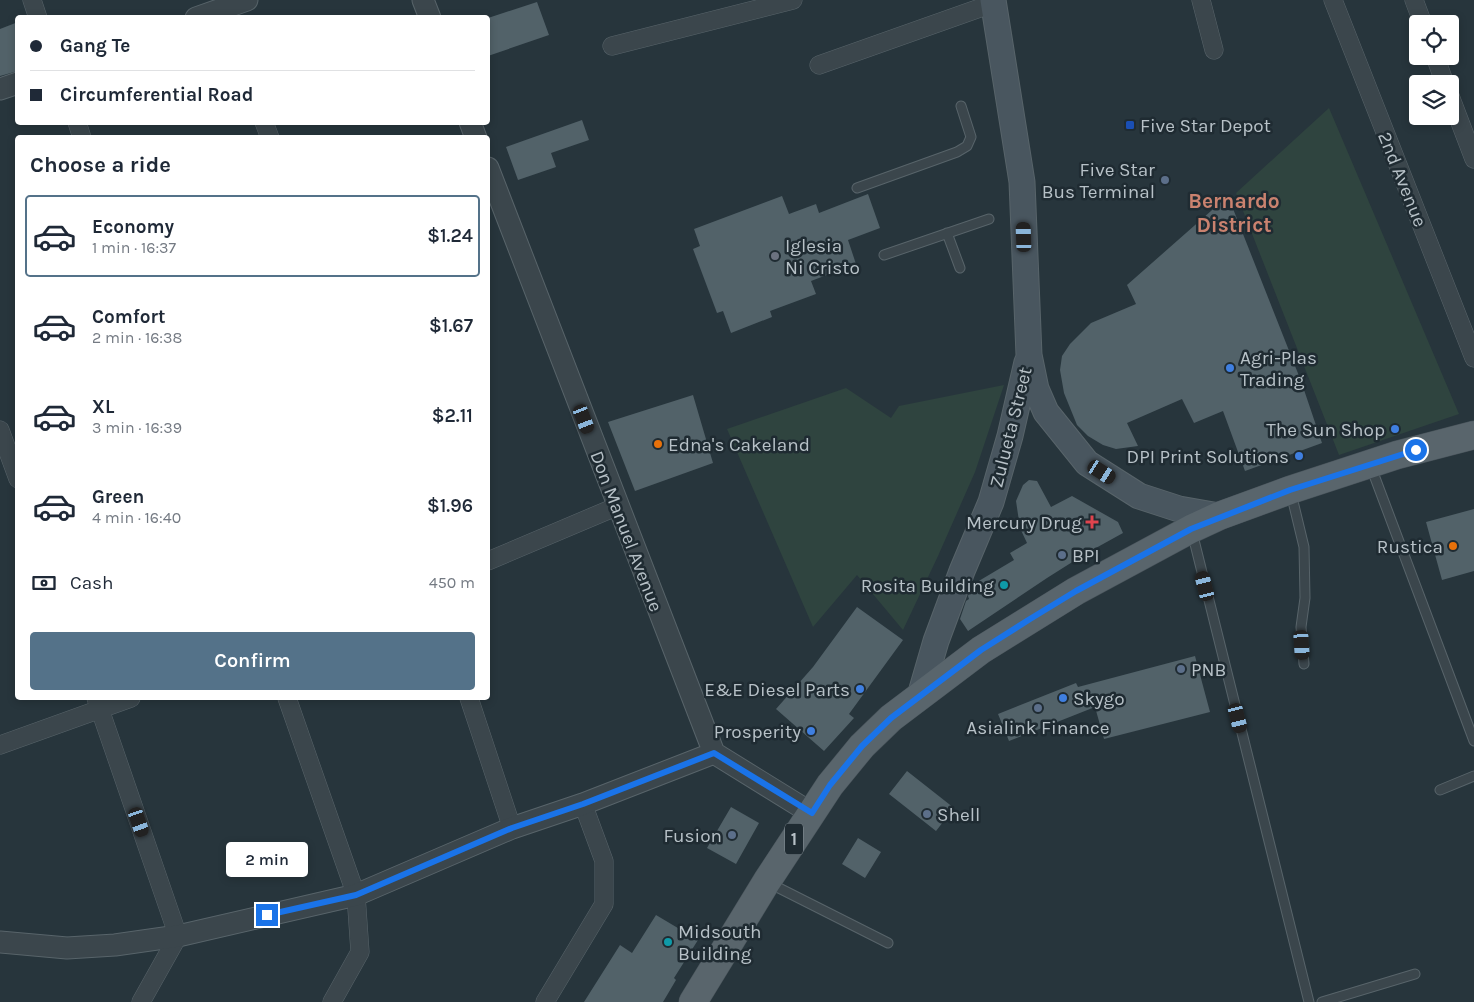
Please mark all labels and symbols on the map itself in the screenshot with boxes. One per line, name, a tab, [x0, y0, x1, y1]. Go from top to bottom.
place label: Five Star Depot	[1140, 115, 1271, 137]
marker: Five Star Depot	[1124, 119, 1136, 131]
street label: 2nd Avenue	[1373, 129, 1431, 230]
place label: Five Star Bus Terminal	[1042, 159, 1155, 203]
marker: Five Star Bus Terminal	[1159, 174, 1171, 186]
district label: Bernardo District	[1188, 189, 1280, 237]
car	[1015, 222, 1032, 252]
place label: Iglesia Ni Cristo	[785, 235, 860, 279]
marker: Iglesia Ni Cristo	[769, 250, 781, 262]
place label: Agri-Plas Trading	[1240, 347, 1317, 391]
marker: Agri-Plas Trading	[1224, 362, 1236, 374]
street label: Zulueta Street	[985, 365, 1037, 490]
car	[571, 402, 596, 436]
place label: The Sun Shop	[1266, 419, 1385, 441]
marker: The Sun Shop	[1389, 423, 1401, 435]
place label: Edna's Cakeland	[668, 434, 810, 456]
marker: Edna's Cakeland	[652, 438, 664, 450]
route start	[1405, 439, 1427, 461]
place label: DPI Print Solutions	[1127, 446, 1289, 468]
street label: Don Manuel Avenue	[585, 448, 667, 615]
marker: DPI Print Solutions	[1293, 450, 1305, 462]
car	[1085, 458, 1118, 486]
place label: Mercury Drug	[966, 512, 1082, 534]
marker: Mercury Drug	[1086, 516, 1098, 528]
place label: Rustica	[1377, 536, 1443, 558]
marker: Rustica	[1447, 540, 1459, 552]
place label: BPI	[1072, 545, 1100, 567]
marker: BPI	[1056, 549, 1068, 561]
car	[1194, 570, 1215, 602]
place label: Rosita Building	[861, 575, 994, 597]
marker: Rosita Building	[998, 579, 1010, 591]
car	[1293, 630, 1310, 660]
place label: PNB	[1191, 659, 1226, 681]
marker: PNB	[1175, 663, 1187, 675]
place label: E&E Diesel Parts	[704, 679, 850, 701]
marker: E&E Diesel Parts	[854, 683, 866, 695]
place label: Skygo	[1073, 688, 1125, 710]
marker: Skygo	[1057, 692, 1069, 704]
marker: Asialink Finance	[1032, 702, 1044, 714]
car	[1227, 702, 1248, 734]
place label: Asialink Finance	[966, 717, 1110, 739]
place label: Prosperity	[714, 721, 801, 743]
marker: Prosperity	[805, 725, 817, 737]
place label: Shell	[937, 804, 980, 826]
car	[127, 805, 150, 839]
marker: Shell	[921, 808, 933, 820]
road number: 1	[785, 824, 803, 854]
place label: Fusion	[663, 825, 722, 847]
marker: Fusion	[726, 829, 738, 841]
callout: 2 min	[226, 842, 308, 878]
route end	[256, 904, 278, 926]
place label: Midsouth Building	[678, 921, 762, 965]
marker: Midsouth Building	[662, 936, 674, 948]

